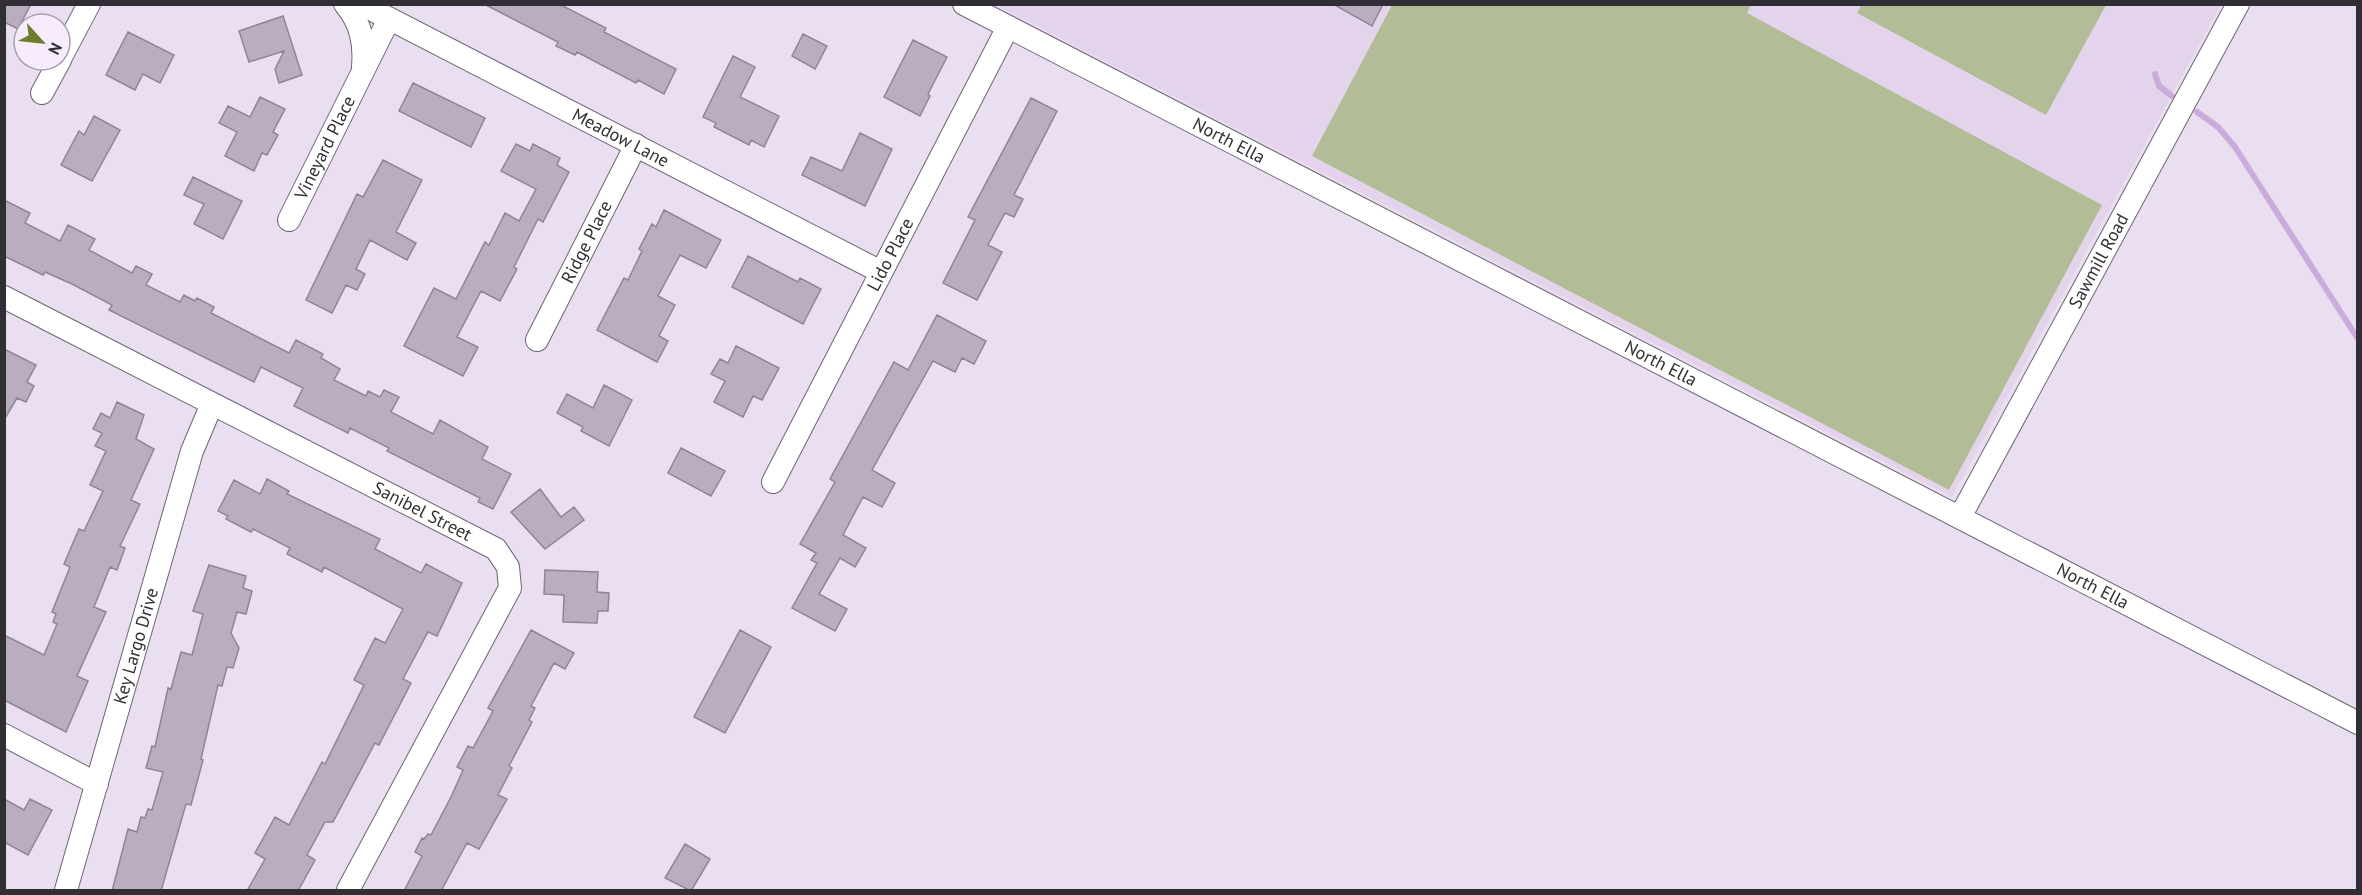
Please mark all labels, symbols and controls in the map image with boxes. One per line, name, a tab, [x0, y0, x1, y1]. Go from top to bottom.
north arrow	[12, 12, 72, 72]
text: N	[44, 40, 67, 58]
street label: Vineyard Place	[289, 92, 360, 204]
street label: Meadow Lane	[568, 103, 673, 172]
street label: North Ella	[1189, 112, 1269, 168]
street label: Ridge Place	[556, 196, 617, 287]
street label: Sawmill Road	[2063, 209, 2133, 312]
street label: Lido Place	[862, 214, 918, 295]
street label: North Ella	[1621, 335, 1701, 391]
street label: Sanibel Street	[369, 476, 476, 546]
street label: North Ella	[2053, 558, 2133, 614]
street label: Key Largo Drive	[108, 585, 163, 707]

